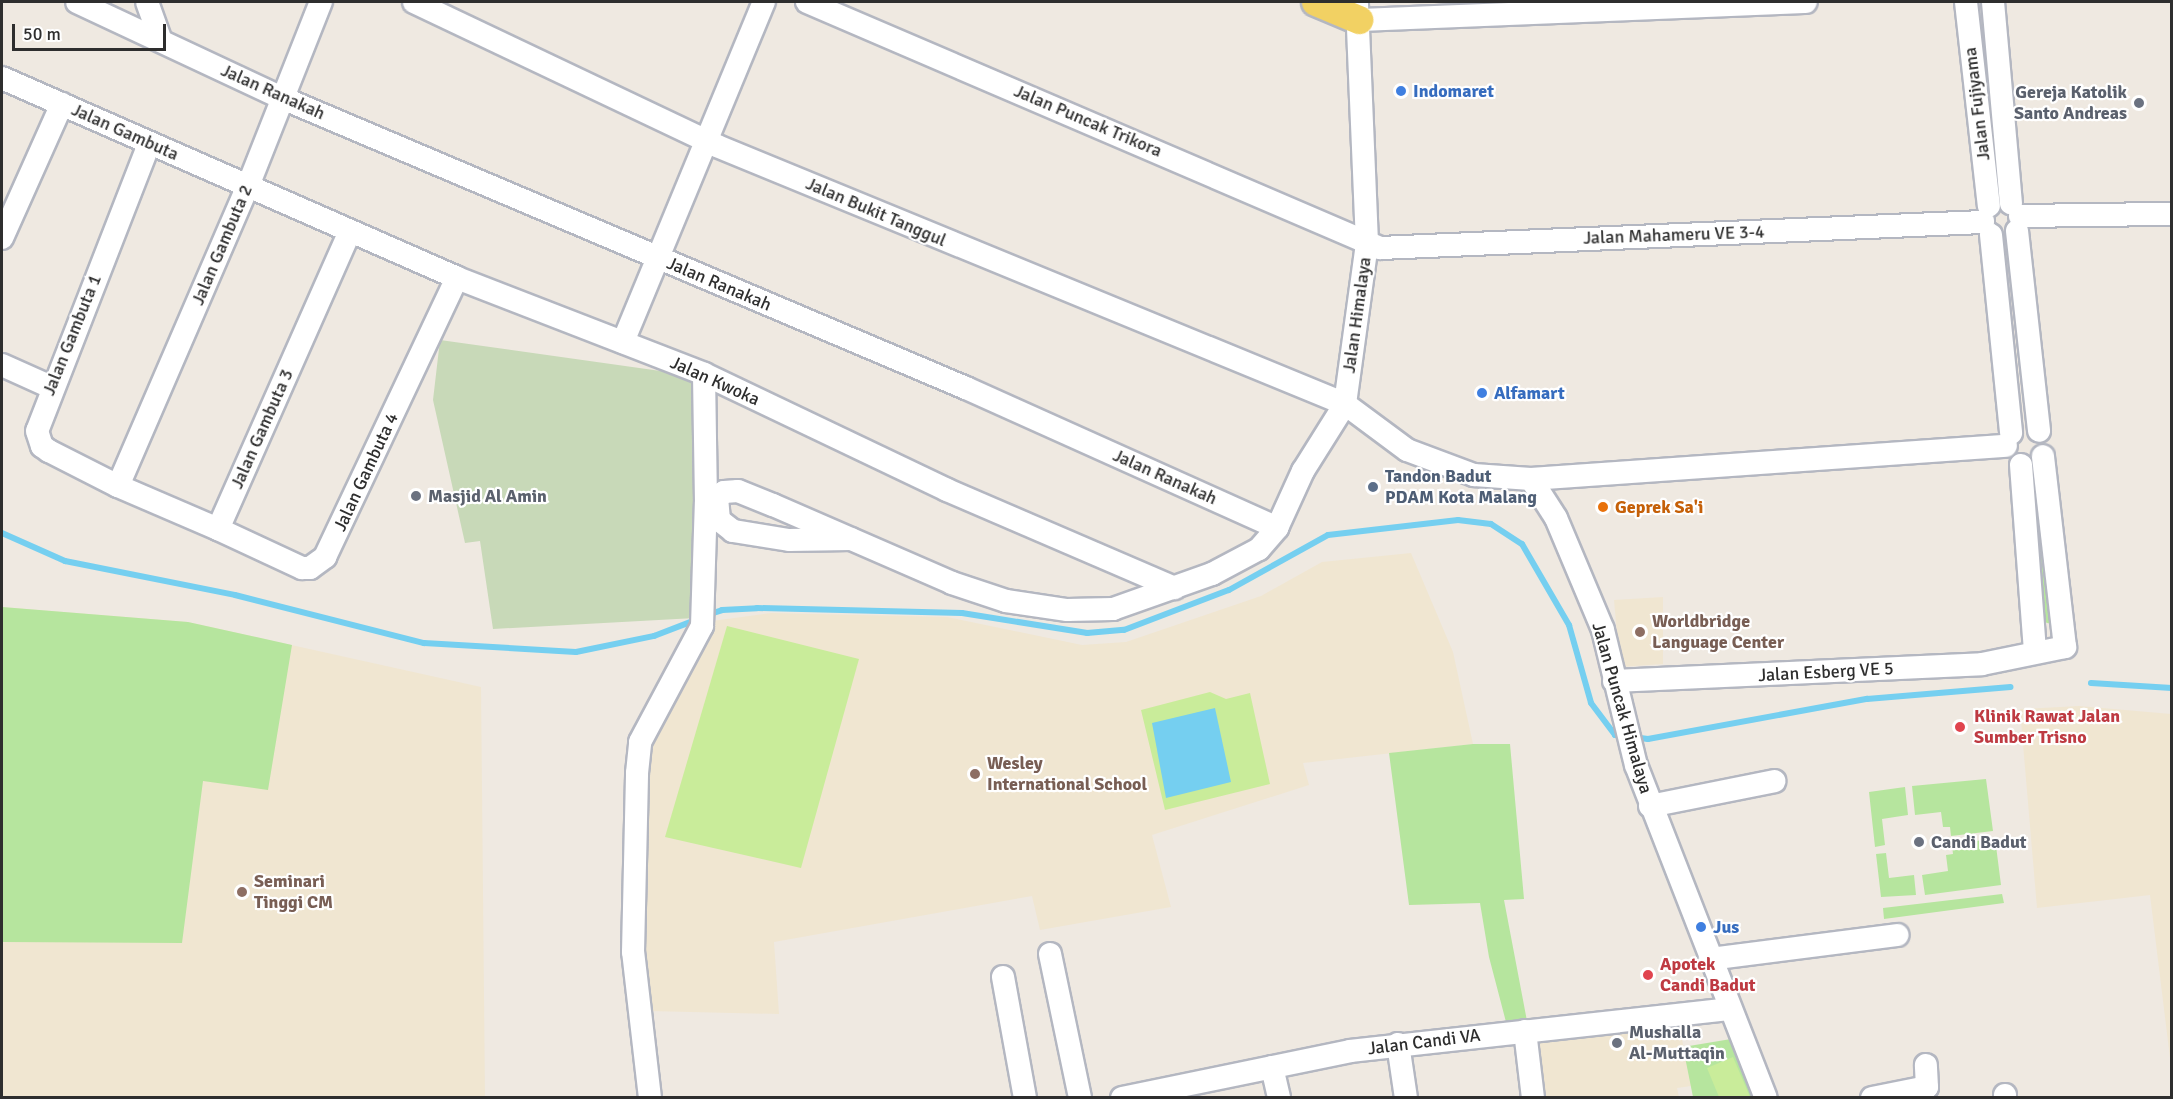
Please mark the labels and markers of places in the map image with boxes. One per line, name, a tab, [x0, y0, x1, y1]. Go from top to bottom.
place label: Indomaret	[1413, 80, 1494, 102]
place label: Gereja Katolik Santo Andreas	[2014, 82, 2127, 124]
marker: Indomaret	[1394, 84, 1408, 98]
marker: Gereja Katolik Santo Andreas	[2132, 96, 2146, 110]
place label: Alfamart	[1494, 382, 1565, 404]
marker: Alfamart	[1475, 386, 1489, 400]
place label: Tandon Badut PDAM Kota Malang	[1385, 466, 1537, 508]
marker: Tandon Badut PDAM Kota Malang	[1366, 480, 1380, 494]
place label: Masjid Al Amin	[428, 485, 547, 507]
marker: Masjid Al Amin	[409, 489, 423, 503]
place label: Geprek Sa'i	[1615, 496, 1703, 518]
marker: Geprek Sa'i	[1596, 500, 1610, 514]
place label: Worldbridge Language Center	[1652, 611, 1784, 654]
marker: Worldbridge Language Center	[1633, 625, 1647, 639]
place label: Klinik Rawat Jalan Sumber Trisno	[1974, 706, 2120, 748]
marker: Klinik Rawat Jalan Sumber Trisno	[1951, 718, 1969, 736]
place label: Wesley International School	[987, 753, 1147, 795]
marker: Wesley International School	[968, 767, 982, 781]
place label: Candi Badut	[1931, 831, 2027, 853]
marker: Candi Badut	[1912, 835, 1926, 849]
place label: Seminari Tinggi CM	[254, 871, 333, 914]
marker: Seminari Tinggi CM	[235, 885, 249, 899]
place label: Jus	[1713, 916, 1739, 938]
marker: Jus	[1694, 920, 1708, 934]
place label: Apotek Candi Badut	[1660, 954, 1756, 996]
marker: Apotek Candi Badut	[1641, 968, 1655, 982]
place label: Mushalla Al-Muttaqin	[1629, 1022, 1725, 1064]
marker: Mushalla Al-Muttaqin	[1610, 1036, 1624, 1050]

